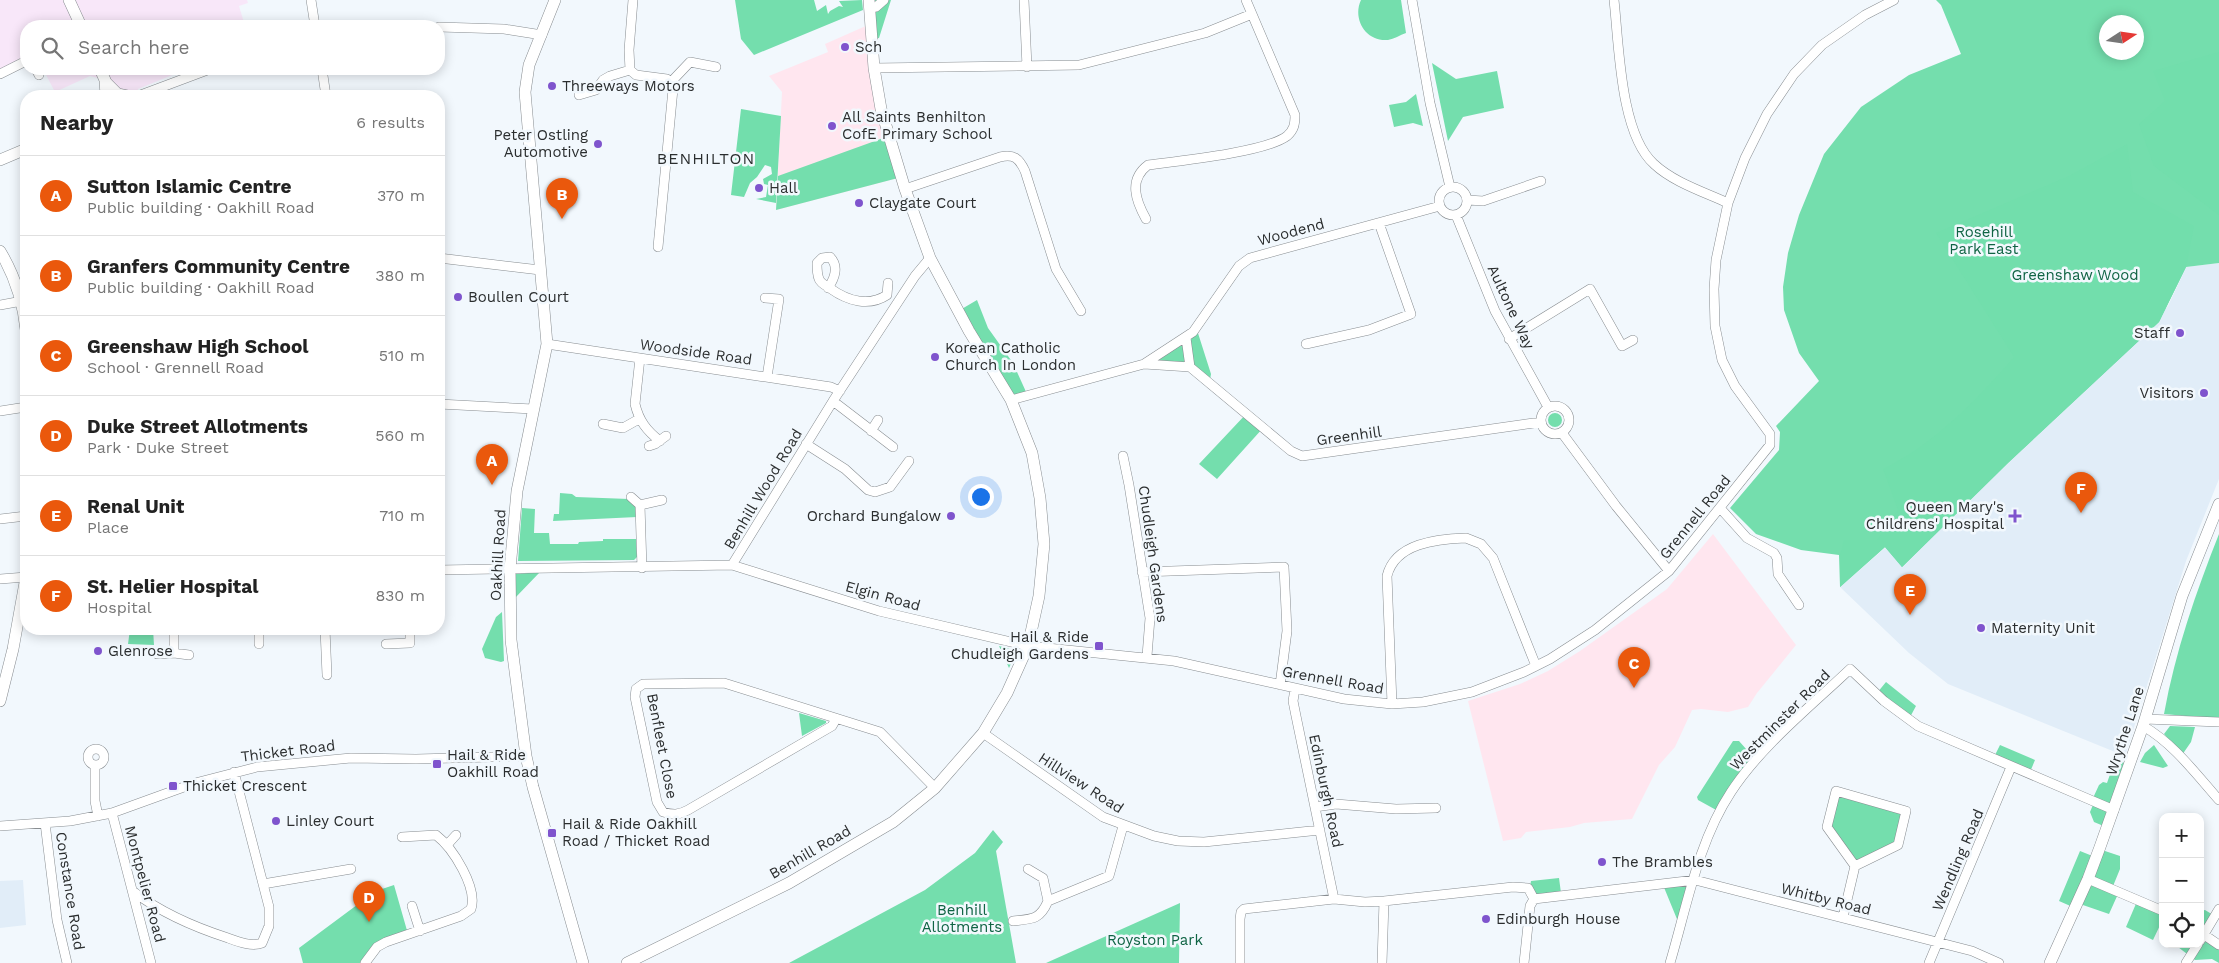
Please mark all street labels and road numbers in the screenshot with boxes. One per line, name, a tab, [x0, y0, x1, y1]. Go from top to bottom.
street label: Woodend	[1256, 214, 1326, 250]
street label: Aultone Way	[1484, 262, 1538, 352]
street label: Woodside Road	[639, 335, 753, 369]
street label: Greenhill	[1315, 422, 1383, 449]
street label: Benhill Wood Road	[720, 425, 806, 553]
street label: Grennell Road	[1656, 471, 1734, 563]
street label: Chudleigh Gardens	[1134, 484, 1172, 624]
street label: Oakhill Road	[487, 509, 509, 601]
street label: Elgin Road	[843, 577, 923, 615]
street label: Grennell Road	[1281, 662, 1385, 698]
street label: Westminster Road	[1726, 666, 1834, 774]
street label: Wrythe Lane	[2102, 684, 2148, 778]
street label: Benfleet Close	[643, 692, 681, 800]
street label: Edinburgh Road	[1305, 733, 1347, 849]
street label: Thicket Road	[240, 736, 336, 766]
street label: Hillview Road	[1035, 749, 1127, 817]
street label: Wendling Road	[1928, 806, 1988, 914]
street label: Benhill Road	[766, 821, 854, 883]
street label: Montpelier Road	[121, 824, 169, 944]
street label: Constance Road	[52, 831, 88, 951]
street label: Whitby Road	[1779, 879, 1873, 919]

